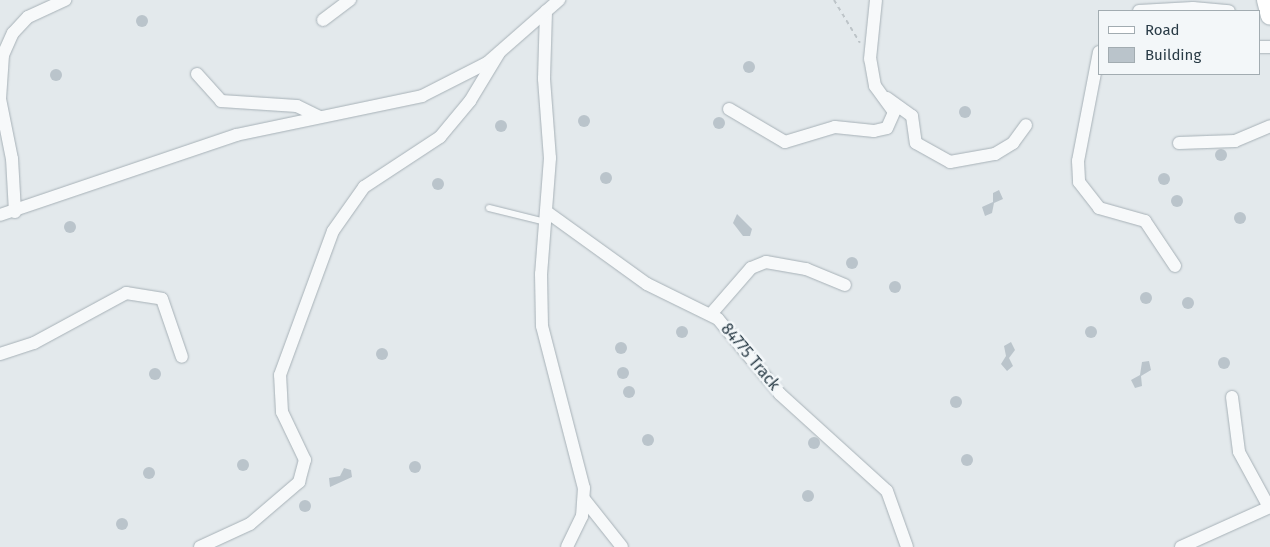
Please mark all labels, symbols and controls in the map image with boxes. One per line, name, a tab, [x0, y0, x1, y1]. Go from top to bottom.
legend	[1098, 10, 1260, 75]
text: Road	[1145, 21, 1180, 39]
text: Building	[1145, 46, 1201, 64]
street label: 84775 Track	[717, 320, 783, 394]

